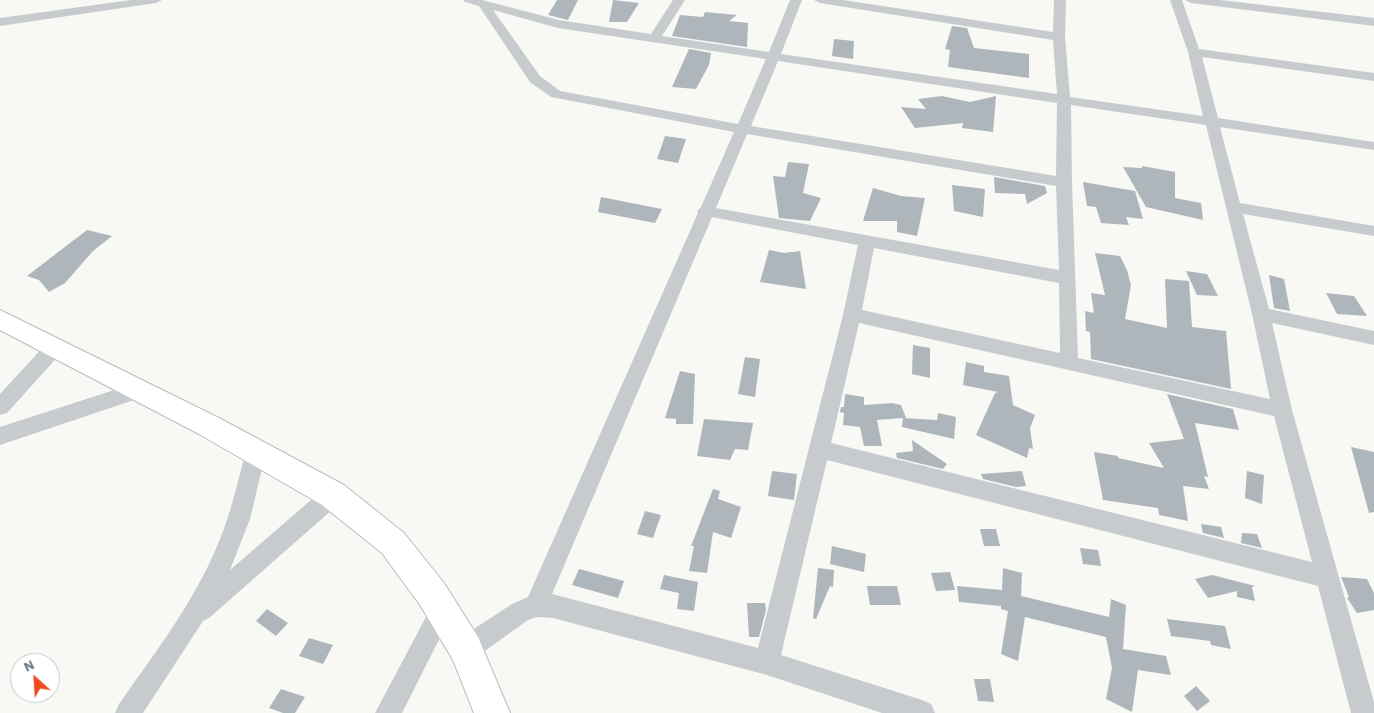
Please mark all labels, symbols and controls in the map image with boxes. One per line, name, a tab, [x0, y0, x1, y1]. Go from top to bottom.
north arrow	[10, 653, 60, 703]
text: N	[21, 655, 37, 675]

